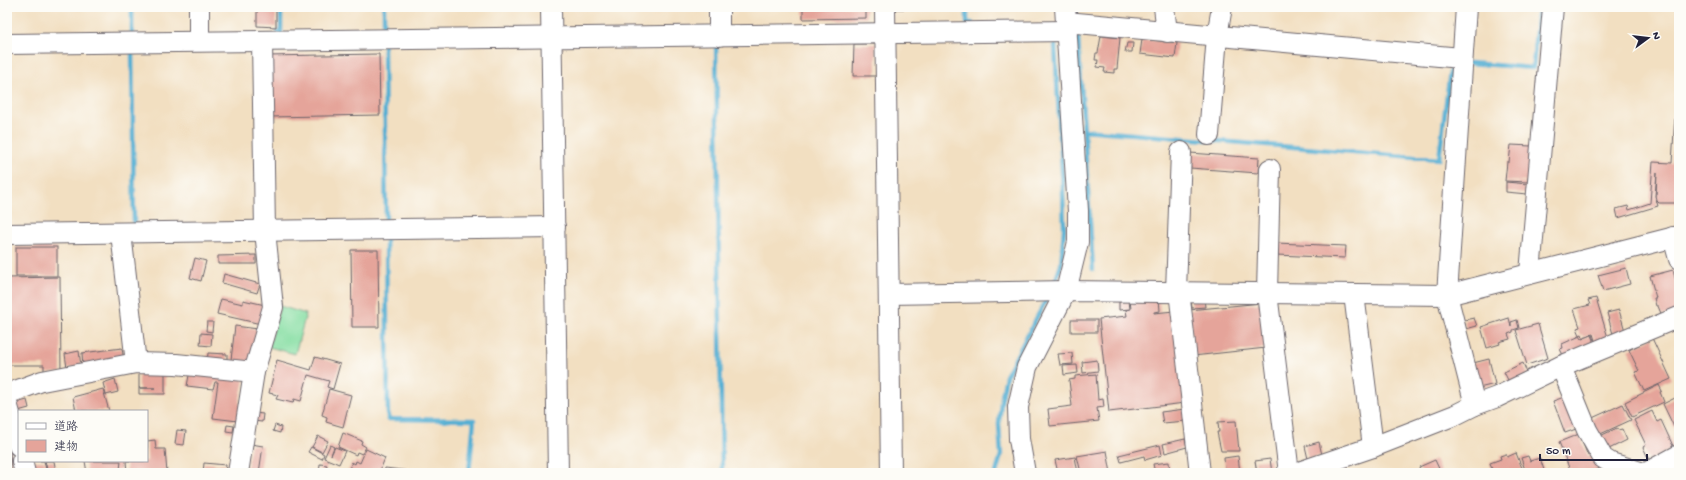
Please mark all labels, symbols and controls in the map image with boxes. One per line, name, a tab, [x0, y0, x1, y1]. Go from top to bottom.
north arrow	[1628, 18, 1668, 58]
text: N	[1649, 31, 1662, 41]
legend	[18, 410, 148, 462]
text: 道路	[54, 420, 78, 435]
scale bar	[1540, 436, 1647, 462]
text: 建物	[54, 440, 78, 455]
text: 50 m	[1546, 445, 1571, 459]

